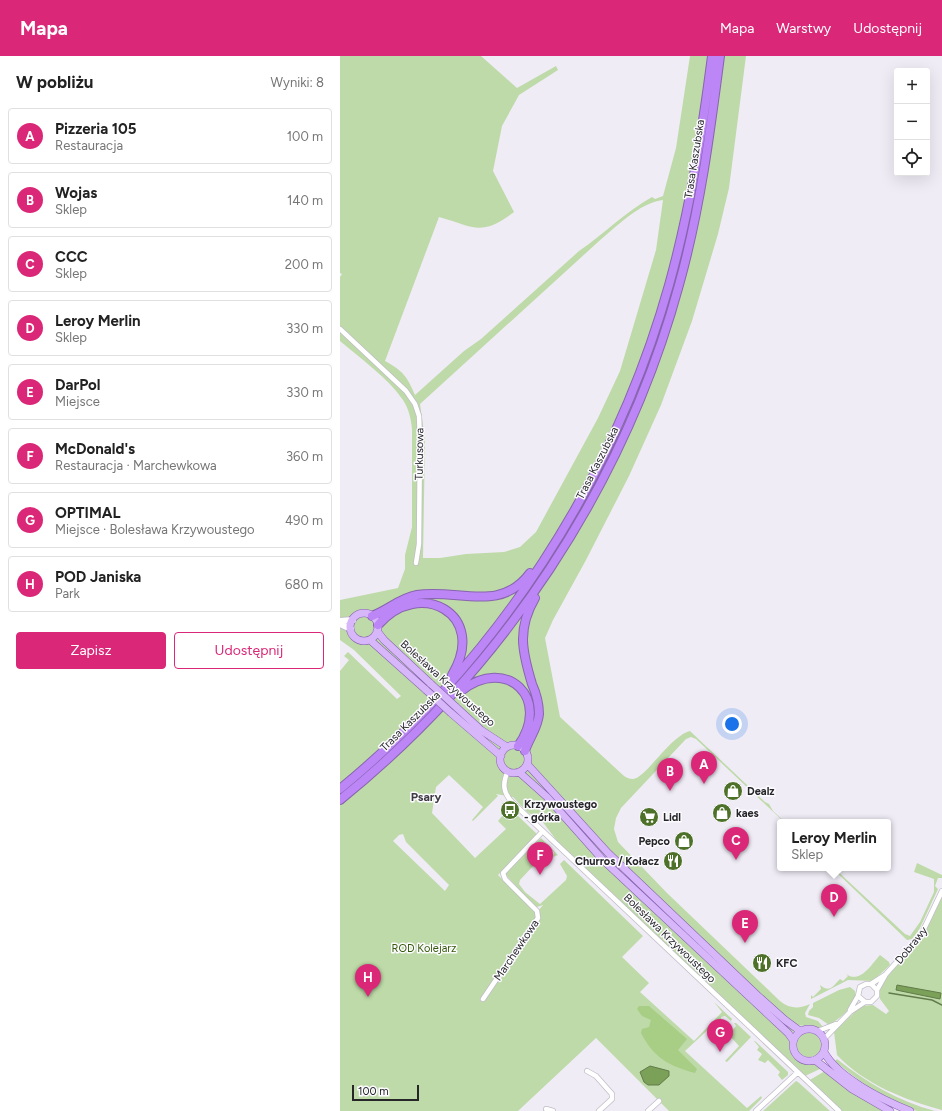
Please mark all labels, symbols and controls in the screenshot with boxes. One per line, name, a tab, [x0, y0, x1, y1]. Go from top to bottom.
text: Mapa	[20, 17, 68, 40]
text: Mapa	[720, 20, 754, 37]
text: Warstwy	[776, 20, 831, 37]
text: Udostępnij	[853, 20, 922, 37]
map controls	[894, 68, 930, 176]
button: +	[894, 68, 930, 104]
text: W pobliżu	[16, 72, 93, 92]
text: Wyniki: 8	[271, 75, 324, 90]
button: −	[894, 104, 930, 140]
street label: Trasa Kaszubska	[682, 119, 707, 199]
text: Pizzeria 105	[55, 120, 137, 138]
text: A	[25, 129, 35, 144]
text: 100 m	[287, 129, 323, 144]
text: Restauracja	[55, 138, 123, 153]
button: locate	[894, 140, 930, 176]
text: Wojas	[55, 184, 97, 202]
text: B	[26, 193, 34, 208]
text: 140 m	[287, 193, 323, 208]
text: Sklep	[55, 202, 87, 217]
text: CCC	[55, 248, 88, 266]
text: C	[25, 257, 35, 272]
text: 200 m	[285, 257, 323, 272]
text: Sklep	[55, 266, 87, 281]
text: Leroy Merlin	[55, 312, 141, 330]
text: D	[25, 321, 35, 336]
text: 330 m	[286, 321, 323, 336]
text: Sklep	[55, 330, 87, 345]
text: DarPol	[55, 376, 100, 394]
text: E	[26, 385, 34, 400]
text: 330 m	[286, 385, 323, 400]
text: Miejsce	[55, 394, 100, 409]
street label: Trasa Kaszubska	[574, 425, 621, 502]
street label: Turkusowa	[413, 428, 426, 480]
text: McDonald's	[55, 440, 135, 458]
text: F	[26, 449, 34, 464]
text: 360 m	[286, 449, 323, 464]
text: Restauracja · Marchewkowa	[55, 458, 217, 473]
text: OPTIMAL	[55, 504, 121, 522]
text: G	[25, 513, 35, 528]
text: 490 m	[285, 513, 323, 528]
text: Miejsce · Bolesława Krzywoustego	[55, 522, 255, 537]
text: POD Janiska	[55, 568, 141, 586]
text: H	[25, 577, 35, 592]
text: 680 m	[285, 577, 323, 592]
text: Park	[55, 586, 80, 601]
button: Zapisz	[16, 632, 166, 669]
button: Udostępnij	[174, 632, 324, 669]
street label: Bolesława Krzywoustego	[398, 637, 498, 729]
street label: Trasa Kaszubska	[378, 689, 443, 754]
your location	[722, 714, 742, 734]
pin: A	[691, 751, 717, 784]
pin: B	[657, 758, 683, 791]
shop icon: Dealz	[722, 780, 744, 802]
place label: Dealz	[747, 785, 775, 798]
district label: Psary	[411, 790, 441, 804]
place label: Krzywoustego - górka	[524, 798, 598, 824]
bus stop icon: Krzywoustego - górka	[499, 799, 521, 821]
shop icon: kaes	[711, 802, 733, 824]
supermarket icon: Lidl	[638, 806, 660, 828]
place label: kaes	[736, 807, 759, 820]
place label: Lidl	[663, 811, 681, 824]
popup	[777, 819, 891, 871]
pin: C	[723, 827, 749, 860]
text: Leroy Merlin	[791, 829, 877, 847]
shop icon: Pepco	[673, 830, 695, 852]
place label: Pepco	[638, 835, 671, 848]
pin: F	[527, 842, 553, 875]
text: Sklep	[791, 847, 823, 862]
restaurant icon: Churros / Kołacz	[662, 850, 684, 872]
place label: Churros / Kołacz	[575, 855, 659, 868]
pin: D	[821, 884, 847, 917]
street label: Bolesława Krzywoustego	[621, 891, 718, 986]
pin: E	[732, 910, 758, 943]
street label: Marchewkowa	[491, 917, 542, 983]
street label: Dobrawy	[892, 924, 930, 967]
park label: ROD Kolejarz	[392, 942, 456, 955]
restaurant icon: KFC	[751, 952, 773, 974]
place label: KFC	[776, 957, 797, 970]
pin: H	[355, 964, 381, 997]
pin: G	[707, 1019, 733, 1052]
scale bar	[352, 1083, 419, 1102]
text: 100 m	[358, 1085, 389, 1098]

